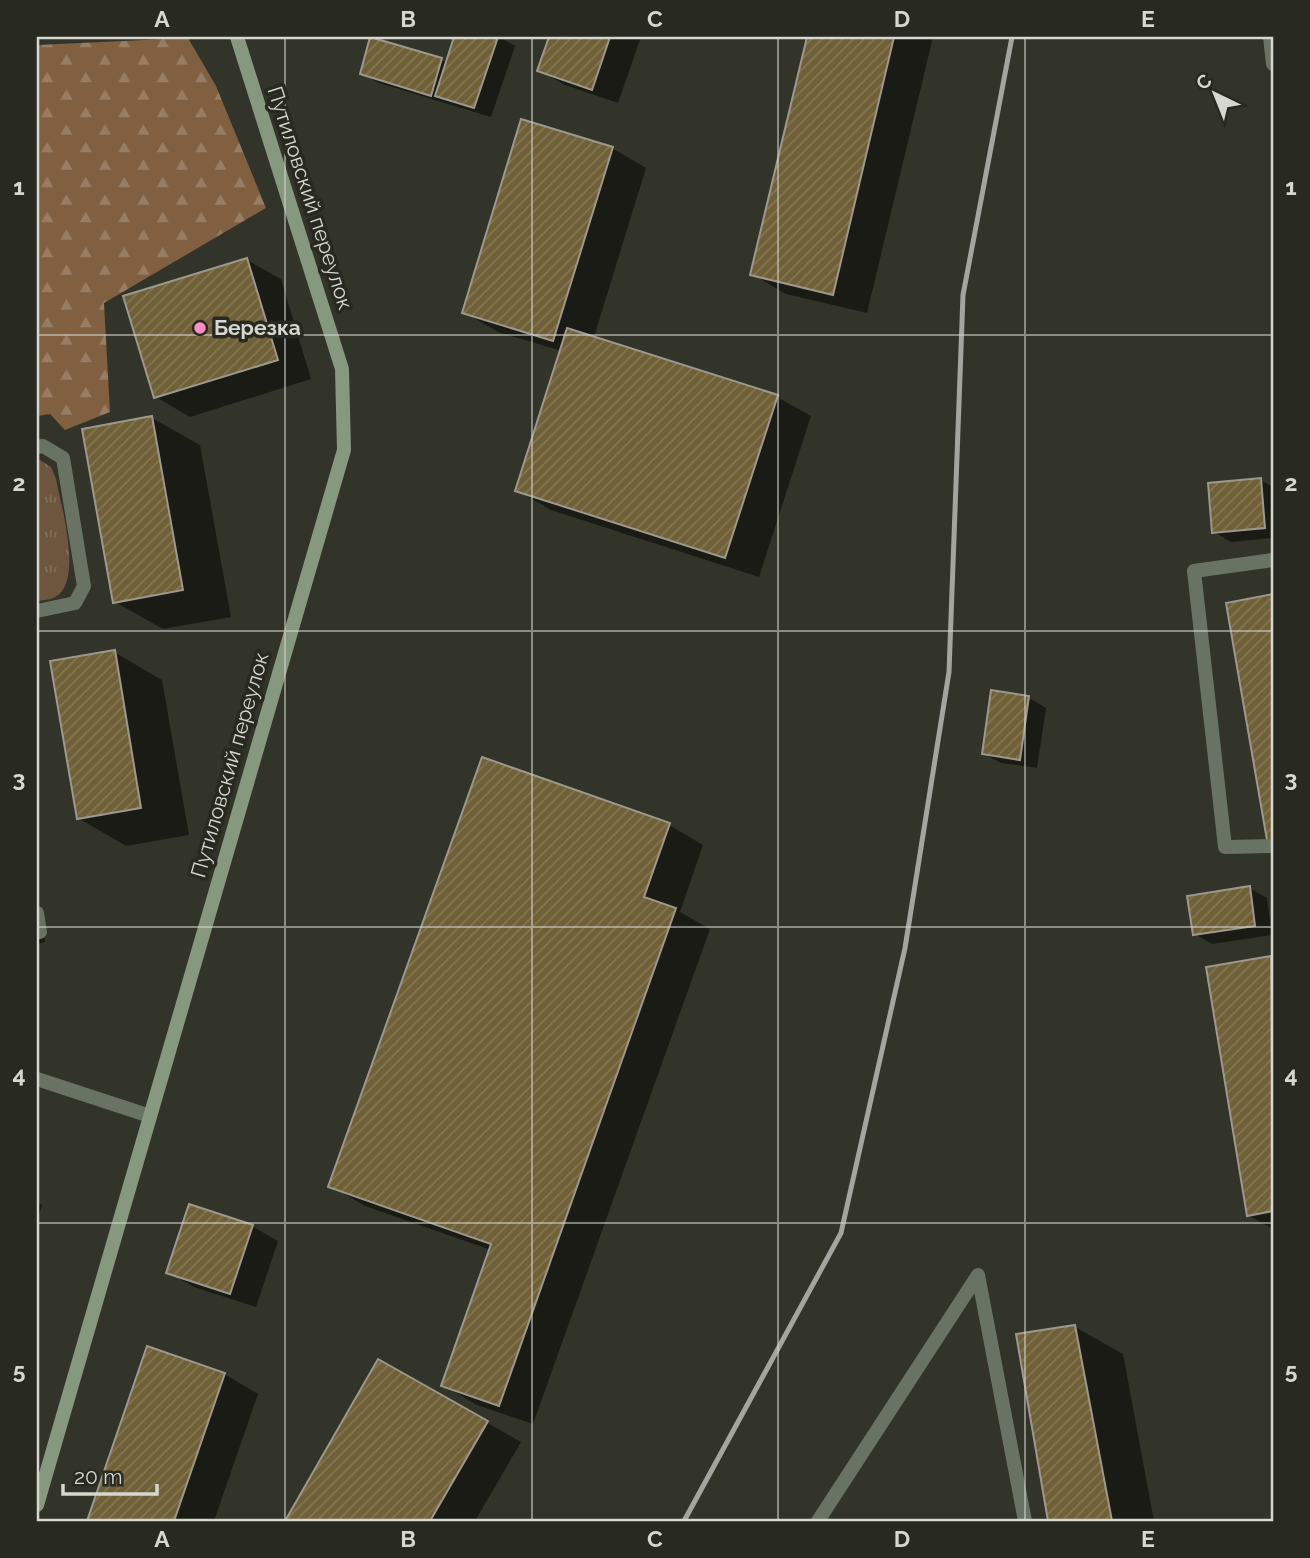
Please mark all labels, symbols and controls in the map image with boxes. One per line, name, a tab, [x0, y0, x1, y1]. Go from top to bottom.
text: A	[154, 5, 170, 32]
text: B	[400, 5, 416, 32]
text: C	[647, 5, 663, 32]
text: D	[894, 5, 910, 32]
text: E	[1141, 5, 1155, 32]
north arrow	[1180, 60, 1250, 130]
text: С	[1191, 69, 1216, 94]
street label: Путиловский переулок	[263, 83, 358, 313]
text: 1	[13, 173, 25, 200]
text: 1	[1285, 173, 1297, 200]
place label: Березка	[214, 315, 301, 340]
marker: Березка	[192, 320, 208, 336]
text: 2	[13, 469, 25, 496]
text: 2	[1285, 469, 1297, 496]
street label: Путиловский переулок	[185, 649, 274, 880]
text: 3	[13, 765, 25, 792]
text: 3	[1285, 765, 1297, 792]
text: 4	[12, 1061, 26, 1088]
text: 4	[1284, 1061, 1298, 1088]
text: 5	[13, 1357, 26, 1384]
text: 5	[1285, 1357, 1298, 1384]
scale bar	[63, 1453, 158, 1497]
text: 20 m	[74, 1464, 122, 1489]
text: A	[154, 1525, 170, 1552]
text: B	[400, 1525, 416, 1552]
text: C	[647, 1525, 663, 1552]
text: D	[894, 1525, 910, 1552]
text: E	[1141, 1525, 1155, 1552]

